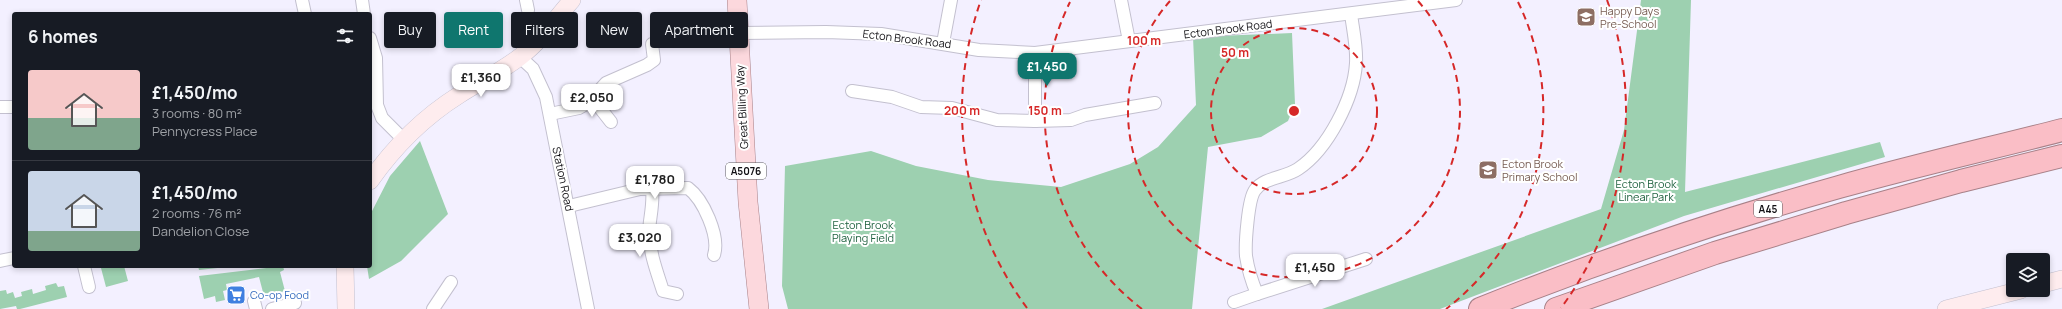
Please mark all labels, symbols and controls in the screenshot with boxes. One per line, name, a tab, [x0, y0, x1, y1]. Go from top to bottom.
place label: Happy Days Pre-School	[1600, 3, 1659, 31]
school or university icon: Happy Days Pre-School	[1575, 6, 1597, 28]
chip: Buy	[384, 12, 436, 48]
chip: Rent	[444, 12, 503, 48]
chip: Filters	[511, 12, 578, 48]
chip: New	[586, 12, 642, 48]
chip: Apartment	[650, 12, 748, 48]
street label: Ecton Brook Road	[1183, 16, 1273, 41]
text: 6 homes	[28, 25, 98, 48]
icon: filters	[334, 25, 356, 47]
street label: Ecton Brook Road	[862, 26, 952, 51]
text: 100 m	[1127, 32, 1161, 49]
text: 50 m	[1221, 44, 1249, 61]
pin: £1,450	[1014, 53, 1080, 87]
text: £1,450	[1027, 57, 1067, 75]
pin: £1,360	[448, 64, 514, 98]
street label: Great Billing Way	[732, 64, 751, 150]
text: £1,360	[461, 68, 501, 86]
text: £1,450/mo	[152, 81, 238, 104]
pin: £2,050	[559, 84, 625, 118]
icon: home	[60, 86, 108, 134]
text: £2,050	[570, 88, 614, 106]
text: 200 m	[944, 102, 980, 119]
text: 150 m	[1028, 102, 1062, 119]
text: 3 rooms · 80 m²	[152, 104, 242, 122]
centre of rings	[1287, 104, 1301, 118]
text: Pennycress Place	[152, 122, 257, 140]
street label: Station Road	[549, 145, 578, 213]
place label: Ecton Brook Primary School	[1502, 156, 1578, 184]
school or university icon: Ecton Brook Primary School	[1477, 159, 1499, 181]
road number: A5076	[726, 163, 766, 179]
pin: £1,780	[622, 166, 688, 200]
text: £1,780	[635, 170, 675, 188]
park label: Ecton Brook Linear Park	[1616, 176, 1677, 204]
text: £1,450/mo	[152, 181, 238, 204]
icon: home	[60, 187, 108, 235]
road number: A45	[1754, 201, 1782, 217]
text: 2 rooms · 76 m²	[152, 204, 241, 222]
park label: Ecton Brook Playing Field	[832, 217, 894, 245]
text: Dandelion Close	[152, 222, 249, 240]
pin: £3,020	[607, 224, 673, 258]
text: £3,020	[618, 228, 662, 246]
map controls	[2006, 253, 2050, 297]
button: layers	[2006, 253, 2050, 297]
pin: £1,450	[1282, 254, 1348, 288]
text: £1,450	[1295, 258, 1335, 276]
supermarket icon: Co-op Food	[225, 284, 247, 306]
place label: Co-op Food	[250, 287, 309, 302]

